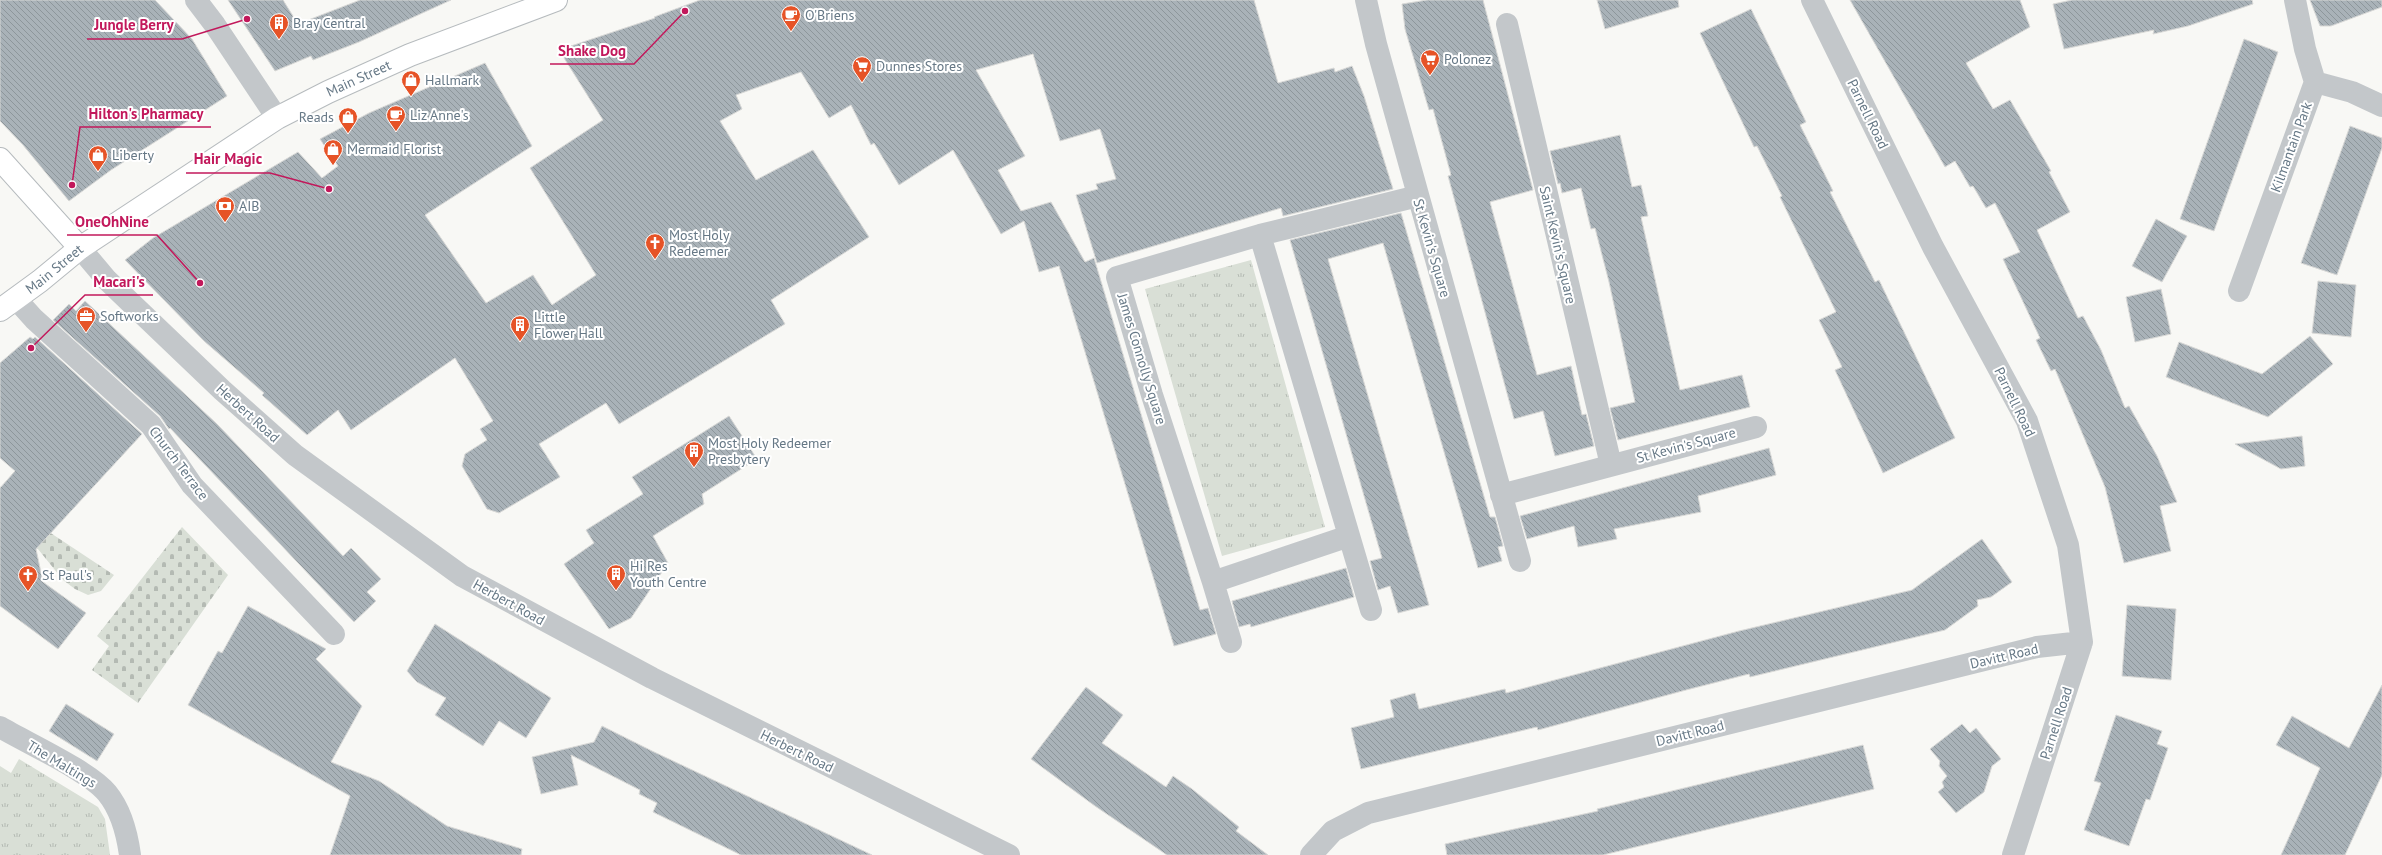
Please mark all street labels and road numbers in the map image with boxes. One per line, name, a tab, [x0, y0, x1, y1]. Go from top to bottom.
street label: Main Street	[323, 56, 394, 101]
street label: Parnell Road	[1843, 76, 1893, 152]
street label: Kilmantain Park	[2266, 99, 2316, 195]
street label: Saint Kevin's Square	[1536, 184, 1580, 306]
street label: St Kevin's Square	[1409, 197, 1455, 299]
street label: Main Street	[22, 240, 87, 298]
street label: James Connolly Square	[1113, 290, 1171, 427]
street label: Parnell Road	[1990, 364, 2040, 440]
street label: Herbert Road	[213, 380, 283, 446]
street label: Church Terrace	[145, 422, 213, 504]
street label: St Kevin's Square	[1634, 423, 1738, 467]
street label: Herbert Road	[470, 575, 548, 629]
street label: Davitt Road	[1968, 639, 2040, 673]
street label: Parnell Road	[2036, 684, 2076, 762]
street label: Davitt Road	[1654, 716, 1726, 750]
street label: Herbert Road	[757, 726, 837, 776]
street label: The Maltings	[24, 736, 100, 792]

